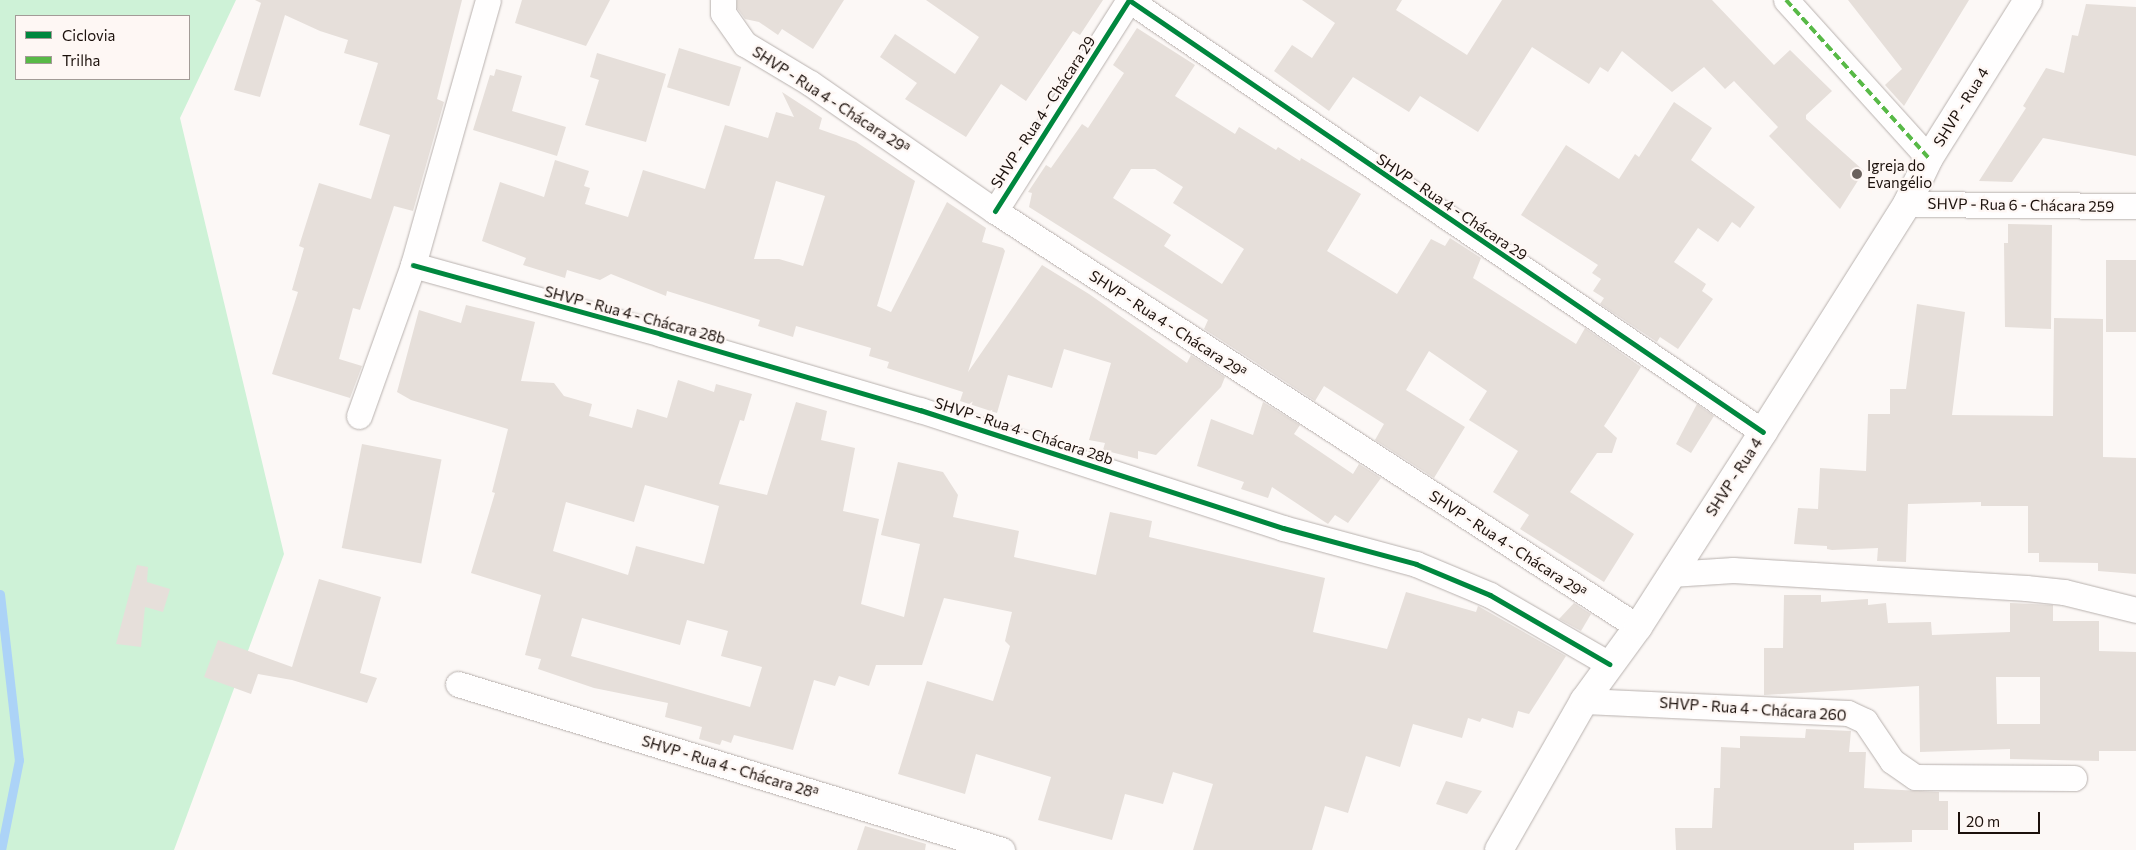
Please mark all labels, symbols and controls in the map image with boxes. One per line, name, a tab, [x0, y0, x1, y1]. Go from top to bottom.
legend	[15, 15, 190, 80]
text: Ciclovia	[62, 26, 115, 44]
street label: SHVP - Rua 4 - Chácara 29	[987, 33, 1099, 191]
street label: SHVP - Rua 4 - Chácara 29ª	[749, 42, 913, 158]
text: Trilha	[62, 51, 100, 69]
street label: SHVP - Rua 4	[1930, 64, 1992, 150]
street label: SHVP - Rua 4 - Chácara 29	[1373, 150, 1531, 264]
place label: Igreja do Evangélio	[1867, 156, 1932, 191]
marker: Igreja do Evangélio	[1851, 168, 1863, 180]
street label: SHVP - Rua 6 - Chácara 259	[1928, 194, 2114, 216]
street label: SHVP - Rua 4 - Chácara 29ª	[1086, 266, 1250, 382]
street label: SHVP - Rua 4 - Chácara 28b	[543, 282, 727, 348]
street label: SHVP - Rua 4 - Chácara 28b	[932, 394, 1116, 468]
street label: SHVP - Rua 4	[1702, 434, 1766, 520]
street label: SHVP - Rua 4 - Chácara 29ª	[1426, 486, 1590, 602]
street label: SHVP - Rua 4 - Chácara 260	[1659, 693, 1847, 725]
street label: SHVP - Rua 4 - Chácara 28ª	[640, 732, 820, 802]
scale bar	[1961, 802, 2044, 834]
text: 20 m	[1966, 812, 2000, 830]

